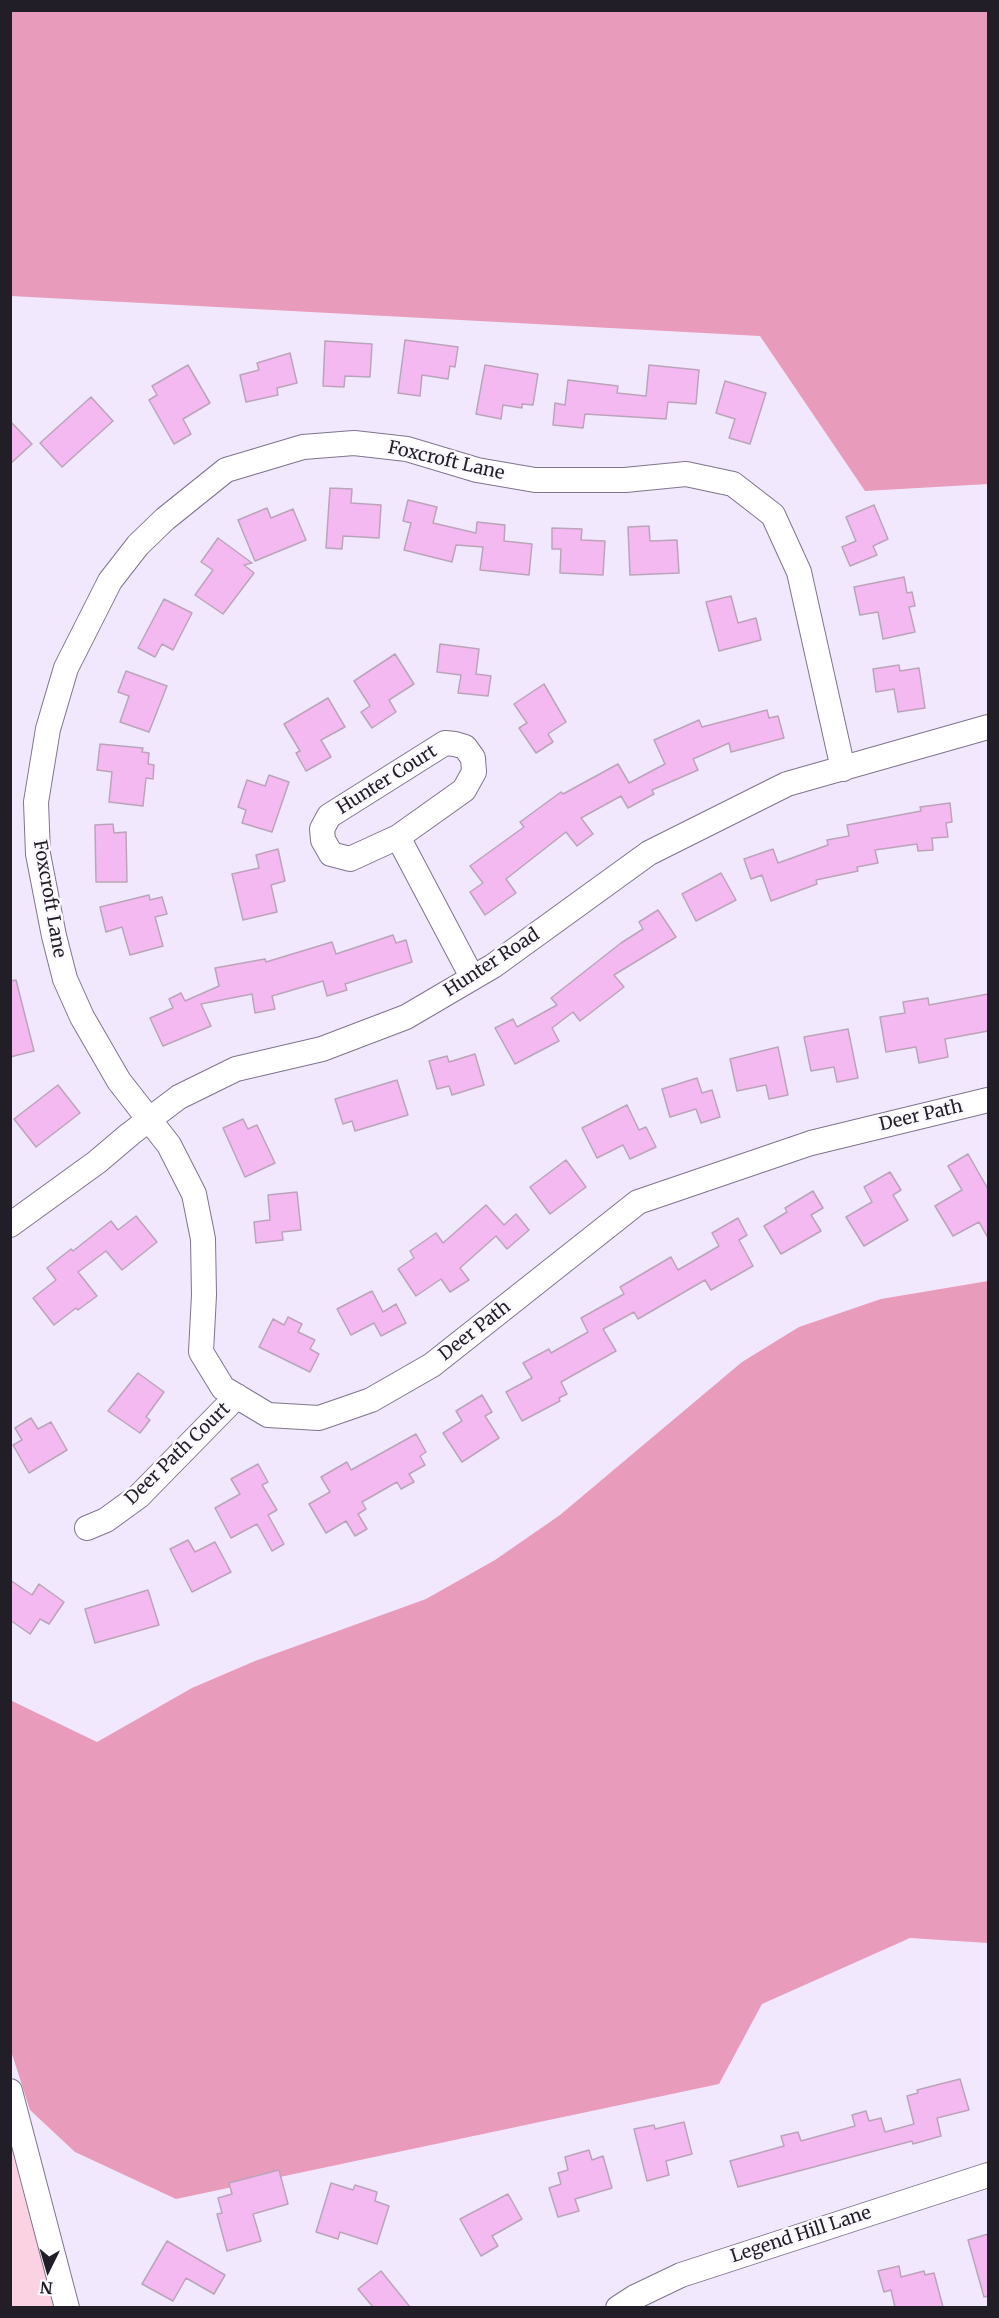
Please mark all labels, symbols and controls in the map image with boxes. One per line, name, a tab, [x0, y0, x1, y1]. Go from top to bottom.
street label: Foxcroft Lane	[386, 437, 506, 485]
street label: Hunter Court	[333, 741, 441, 819]
street label: Foxcroft Lane	[28, 839, 70, 959]
street label: Hunter Road	[440, 924, 544, 1002]
street label: Deer Path	[877, 1096, 965, 1136]
street label: Deer Path	[435, 1296, 515, 1366]
street label: Deer Path Court	[121, 1398, 235, 1510]
street label: Legend Hill Lane	[728, 2202, 874, 2268]
north arrow	[18, 2240, 78, 2300]
text: N	[39, 2277, 54, 2298]

